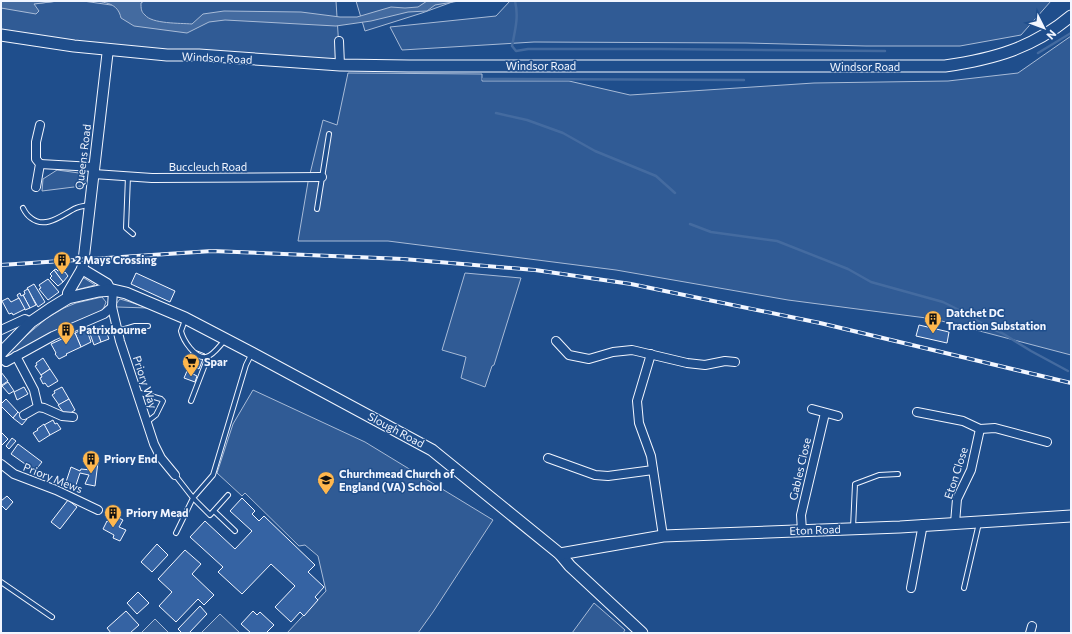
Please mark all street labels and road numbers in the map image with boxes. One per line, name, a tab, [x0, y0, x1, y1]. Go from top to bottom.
street label: Windsor Road	[181, 49, 253, 66]
street label: Windsor Road	[506, 59, 576, 72]
street label: Windsor Road	[830, 60, 900, 73]
street label: Queens Road	[72, 123, 93, 190]
street label: Buccleuch Road	[169, 160, 247, 173]
street label: Priory Way	[131, 354, 160, 410]
street label: Slough Road	[366, 409, 427, 450]
street label: Gables Close	[786, 436, 813, 501]
street label: Eton Close	[941, 445, 970, 500]
street label: Priory Mews	[22, 460, 85, 495]
street label: Eton Road	[789, 522, 841, 537]

